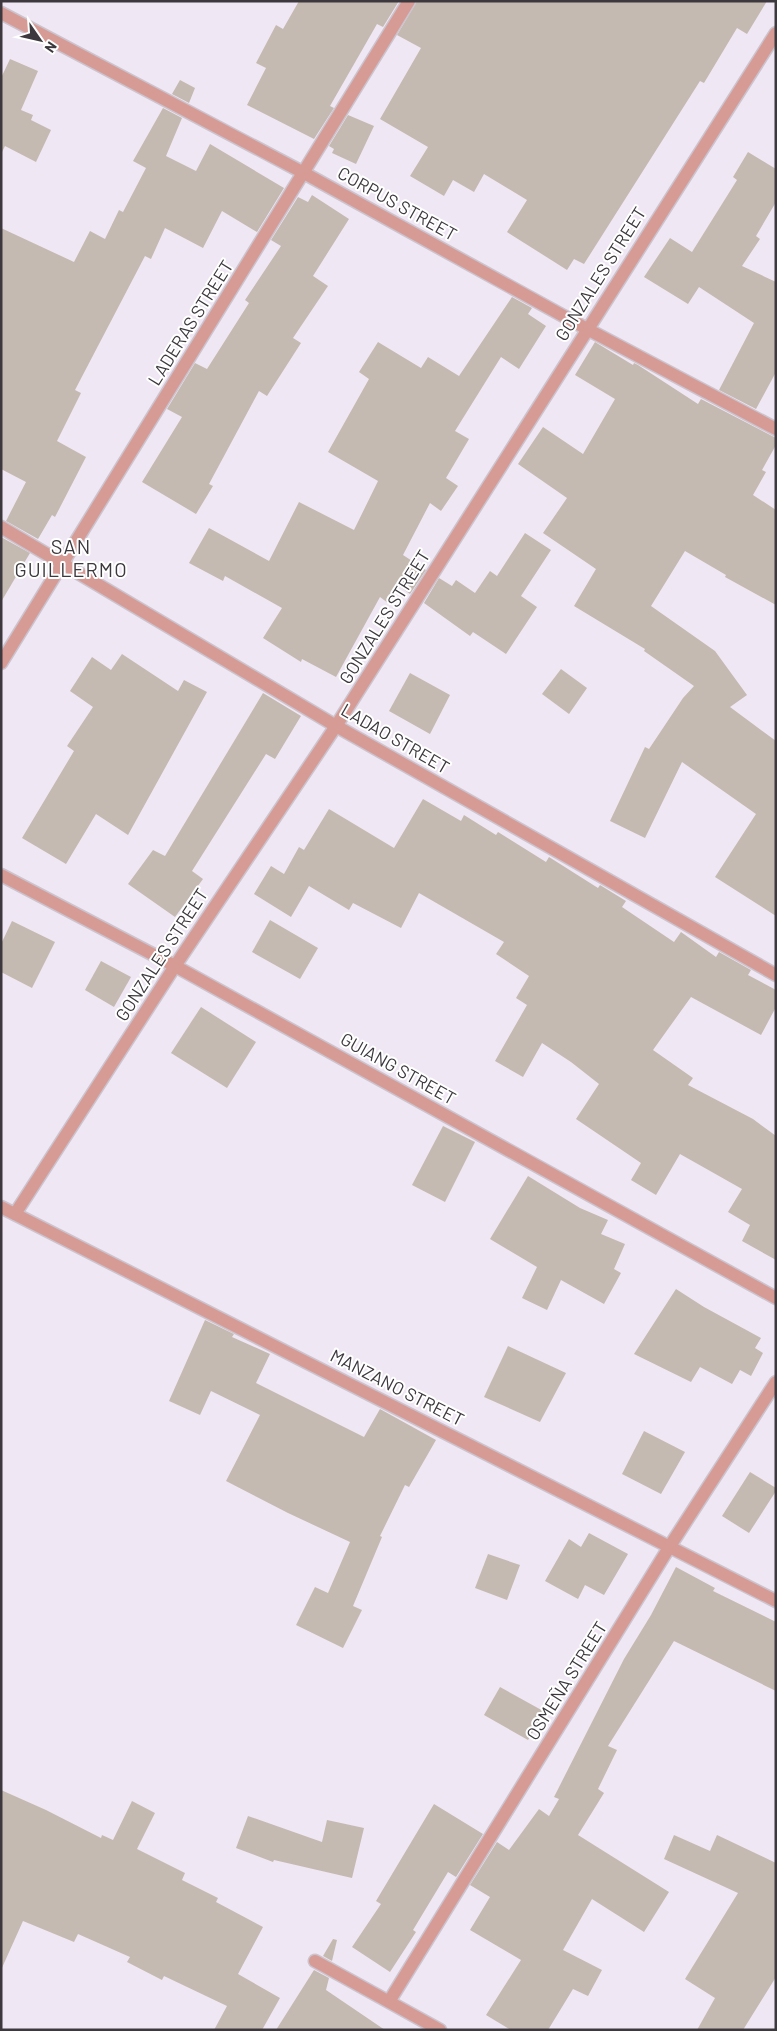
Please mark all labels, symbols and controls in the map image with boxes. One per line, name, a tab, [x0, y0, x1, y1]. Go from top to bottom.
north arrow	[15, 15, 65, 65]
text: N	[42, 39, 61, 56]
street label: CORPUS STREET	[334, 161, 461, 245]
street label: GONZALES STREET	[550, 202, 650, 345]
street label: LADERAS STREET	[143, 256, 237, 389]
district label: SAN GUILLERMO	[14, 534, 128, 581]
street label: GONZALES STREET	[334, 545, 434, 688]
street label: LADAO STREET	[337, 698, 454, 778]
street label: GONZALES STREET	[110, 884, 212, 1025]
street label: GUIANG STREET	[337, 1027, 460, 1109]
street label: MANZANO STREET	[327, 1344, 468, 1430]
street label: OSMEÑA STREET	[521, 1617, 611, 1744]

